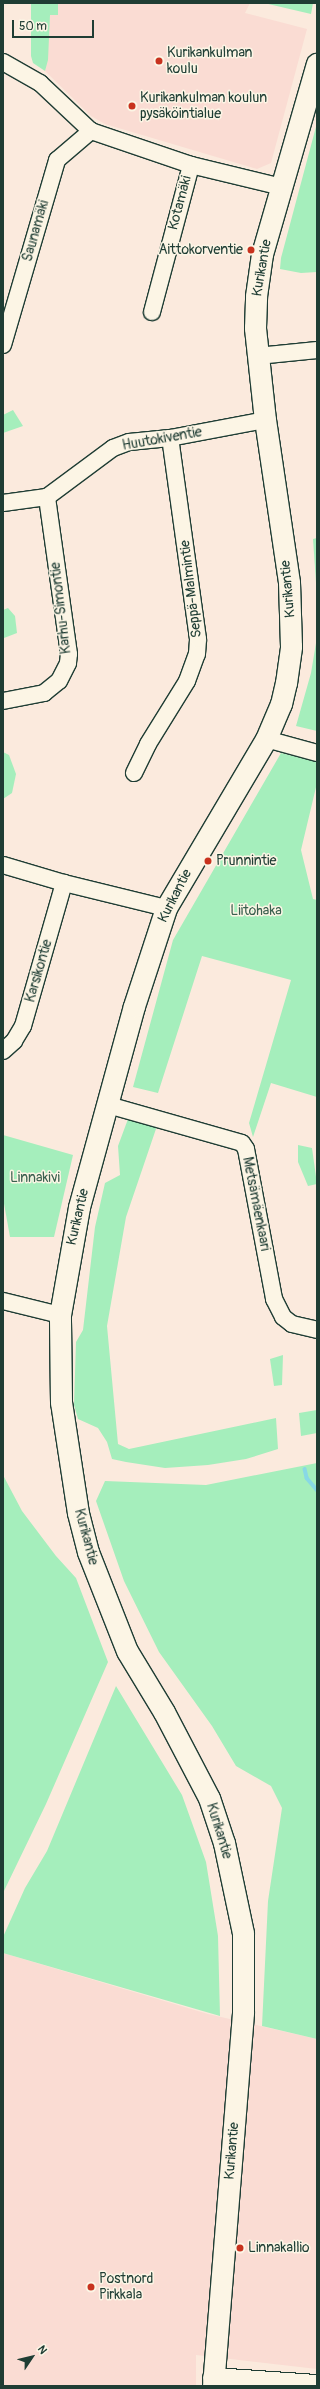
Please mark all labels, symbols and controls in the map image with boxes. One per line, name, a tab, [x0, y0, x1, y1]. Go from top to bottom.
scale bar	[14, 12, 96, 38]
text: 50 m	[19, 19, 47, 34]
place label: Kurikankulman koulu	[167, 45, 252, 78]
marker: Kurikankulman koulu	[154, 56, 164, 66]
place label: Kurikankulman koulun pysäköintialue	[140, 90, 267, 122]
marker: Kurikankulman koulun pysäköintialue	[127, 101, 137, 111]
street label: Kotamäki	[165, 174, 195, 232]
street label: Saunamäki	[19, 198, 53, 264]
street label: Kurikantie	[249, 238, 275, 298]
place label: Aittokorventie	[159, 242, 243, 258]
marker: Aittokorventie	[246, 245, 256, 255]
street label: Huutokiventie	[121, 424, 203, 454]
street label: Seppä-Malmintie	[177, 539, 205, 639]
street label: Kurikantie	[277, 560, 299, 618]
street label: Karhu-Simontie	[47, 561, 75, 655]
place label: Prunnintie	[216, 853, 277, 869]
marker: Prunnintie	[203, 856, 213, 866]
street label: Kurikantie	[154, 866, 196, 926]
park label: Liitohaka	[230, 903, 282, 919]
street label: Karsikontie	[22, 938, 56, 1004]
street label: Metsämäenkaari	[239, 1156, 273, 1252]
park label: Linnakivi	[10, 1170, 60, 1186]
street label: Kurikantie	[63, 1187, 93, 1247]
street label: Kurikantie	[70, 1507, 102, 1567]
street label: Kurikantie	[203, 1801, 235, 1861]
street label: Kurikantie	[221, 2122, 243, 2180]
place label: Linnakallio	[248, 2240, 310, 2256]
marker: Linnakallio	[235, 2243, 245, 2253]
place label: Postnord Pirkkala	[99, 2271, 153, 2304]
marker: Postnord Pirkkala	[86, 2282, 96, 2292]
north arrow	[12, 2337, 52, 2377]
text: N	[35, 2343, 50, 2357]

